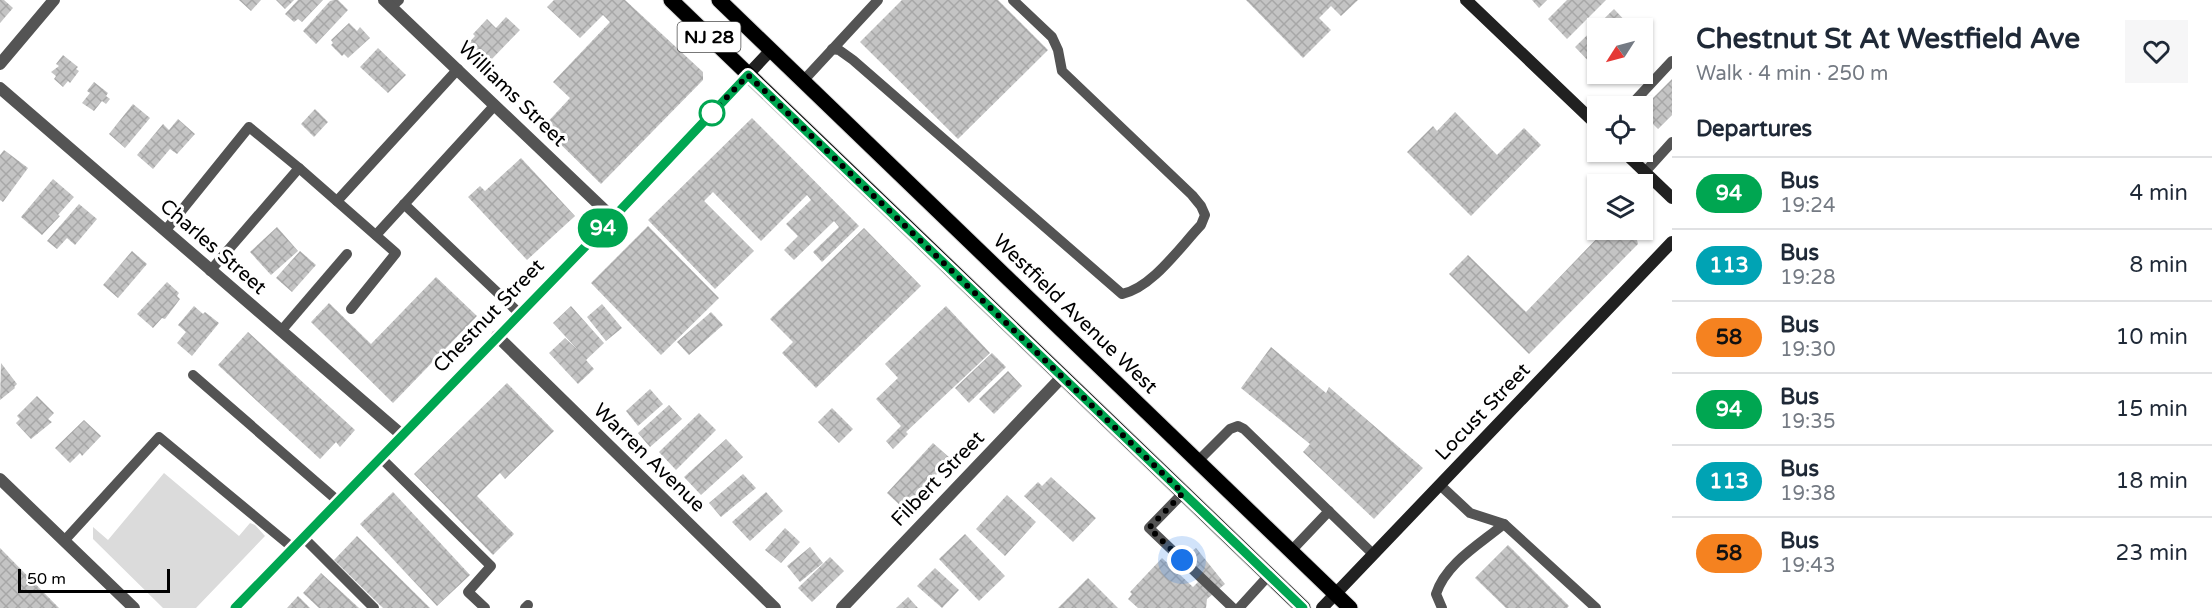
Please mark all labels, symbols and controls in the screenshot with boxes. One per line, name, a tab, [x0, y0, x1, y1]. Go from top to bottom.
north arrow	[1587, 18, 1653, 84]
map controls	[1587, 18, 1653, 240]
button: heart	[2125, 20, 2188, 83]
road number: NJ 28	[678, 22, 740, 52]
text: Chestnut St At Westfield Ave	[1696, 22, 2080, 56]
street label: Williams Street	[453, 36, 571, 152]
text: Walk · 4 min · 250 m	[1696, 62, 1888, 86]
button: locate	[1587, 96, 1653, 162]
unlabelled marker	[699, 100, 725, 126]
text: Departures	[1696, 116, 1812, 142]
text: Bus	[1780, 168, 1819, 194]
button: layers	[1587, 174, 1653, 240]
text: 4 min	[2129, 180, 2188, 206]
text: 94	[1716, 181, 1742, 206]
street label: Charles Street	[155, 194, 271, 300]
text: 19:24	[1780, 194, 1835, 218]
line badge: 94	[576, 208, 630, 248]
text: 94	[590, 216, 616, 241]
street label: Westfield Avenue West	[988, 229, 1162, 399]
text: Bus	[1780, 240, 1819, 266]
text: 8 min	[2129, 252, 2188, 278]
text: 113	[1709, 253, 1749, 278]
street label: Chestnut Street	[429, 254, 550, 378]
text: 19:28	[1780, 266, 1835, 290]
text: Bus	[1780, 312, 1819, 338]
text: 10 min	[2116, 324, 2188, 350]
text: 58	[1716, 325, 1742, 350]
text: 19:30	[1780, 338, 1835, 362]
street label: Locust Street	[1431, 358, 1536, 466]
text: Bus	[1780, 384, 1819, 410]
text: 15 min	[2116, 396, 2188, 422]
text: 94	[1716, 397, 1742, 422]
street label: Warren Avenue	[588, 399, 710, 517]
text: 19:35	[1780, 410, 1835, 434]
street label: Filbert Street	[886, 426, 990, 532]
text: Bus	[1780, 456, 1819, 482]
text: 18 min	[2116, 468, 2188, 494]
text: 113	[1709, 469, 1749, 494]
text: 19:38	[1780, 482, 1835, 506]
text: Bus	[1780, 528, 1819, 554]
text: 23 min	[2116, 540, 2188, 566]
text: 58	[1716, 541, 1742, 566]
your location	[1167, 545, 1197, 575]
text: 19:43	[1780, 554, 1835, 578]
scale bar	[18, 566, 170, 594]
text: 50 m	[27, 569, 66, 589]

